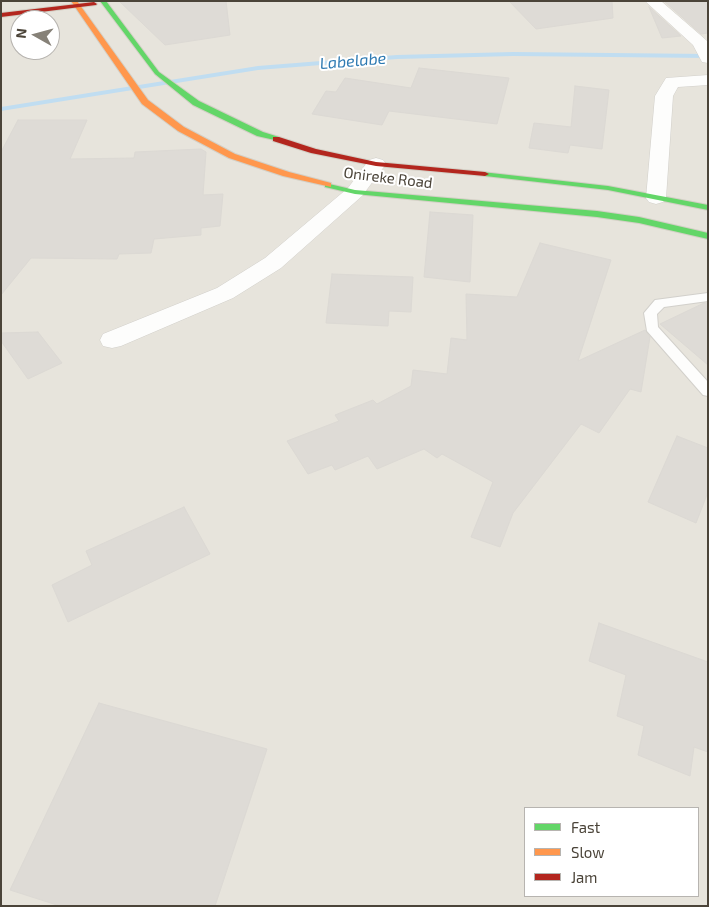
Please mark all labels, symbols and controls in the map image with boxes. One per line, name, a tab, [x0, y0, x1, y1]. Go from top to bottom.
north arrow	[10, 10, 60, 60]
text: N	[12, 27, 30, 39]
water label: Labelabe	[319, 49, 387, 73]
street label: Onireke Road	[342, 164, 434, 192]
legend	[524, 807, 699, 897]
text: Fast	[571, 818, 600, 836]
text: Slow	[571, 843, 605, 861]
text: Jam	[571, 868, 597, 886]

